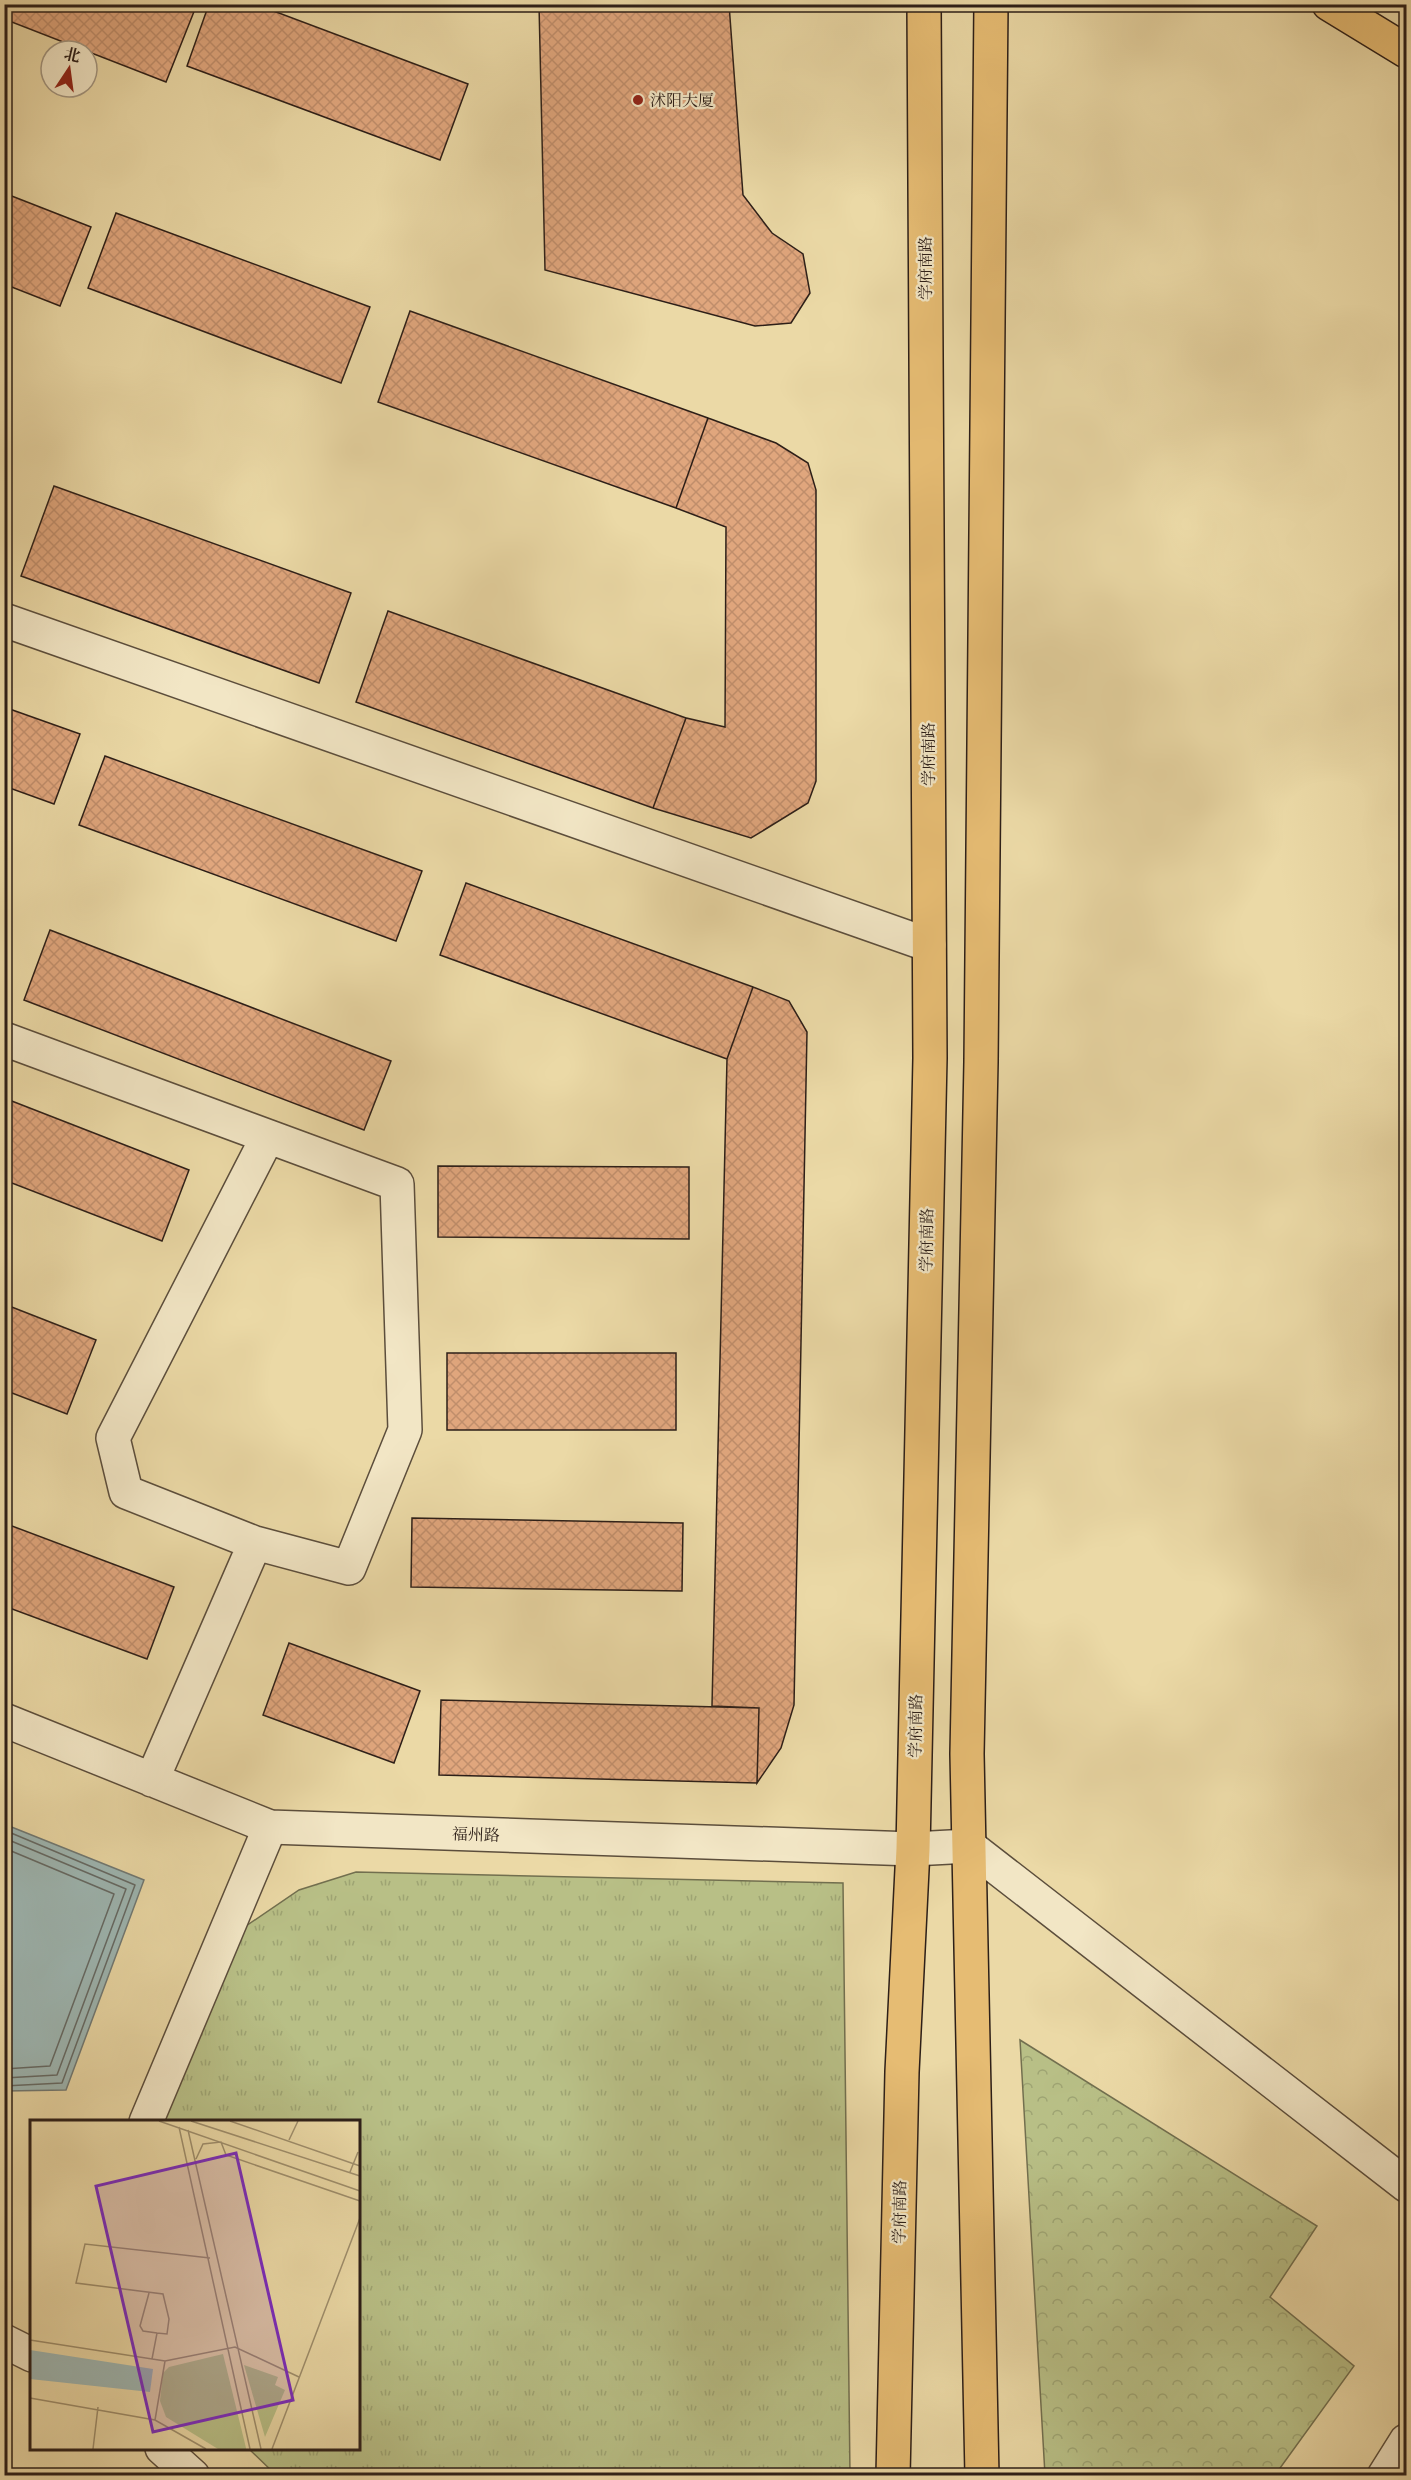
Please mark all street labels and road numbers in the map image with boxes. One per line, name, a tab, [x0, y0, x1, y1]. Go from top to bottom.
street label: 学府南路	[915, 236, 935, 300]
street label: 学府南路	[918, 722, 938, 786]
street label: 学府南路	[915, 1208, 937, 1272]
street label: 学府南路	[904, 1694, 926, 1758]
street label: 福州路	[452, 1823, 500, 1845]
street label: 学府南路	[888, 2180, 910, 2244]

